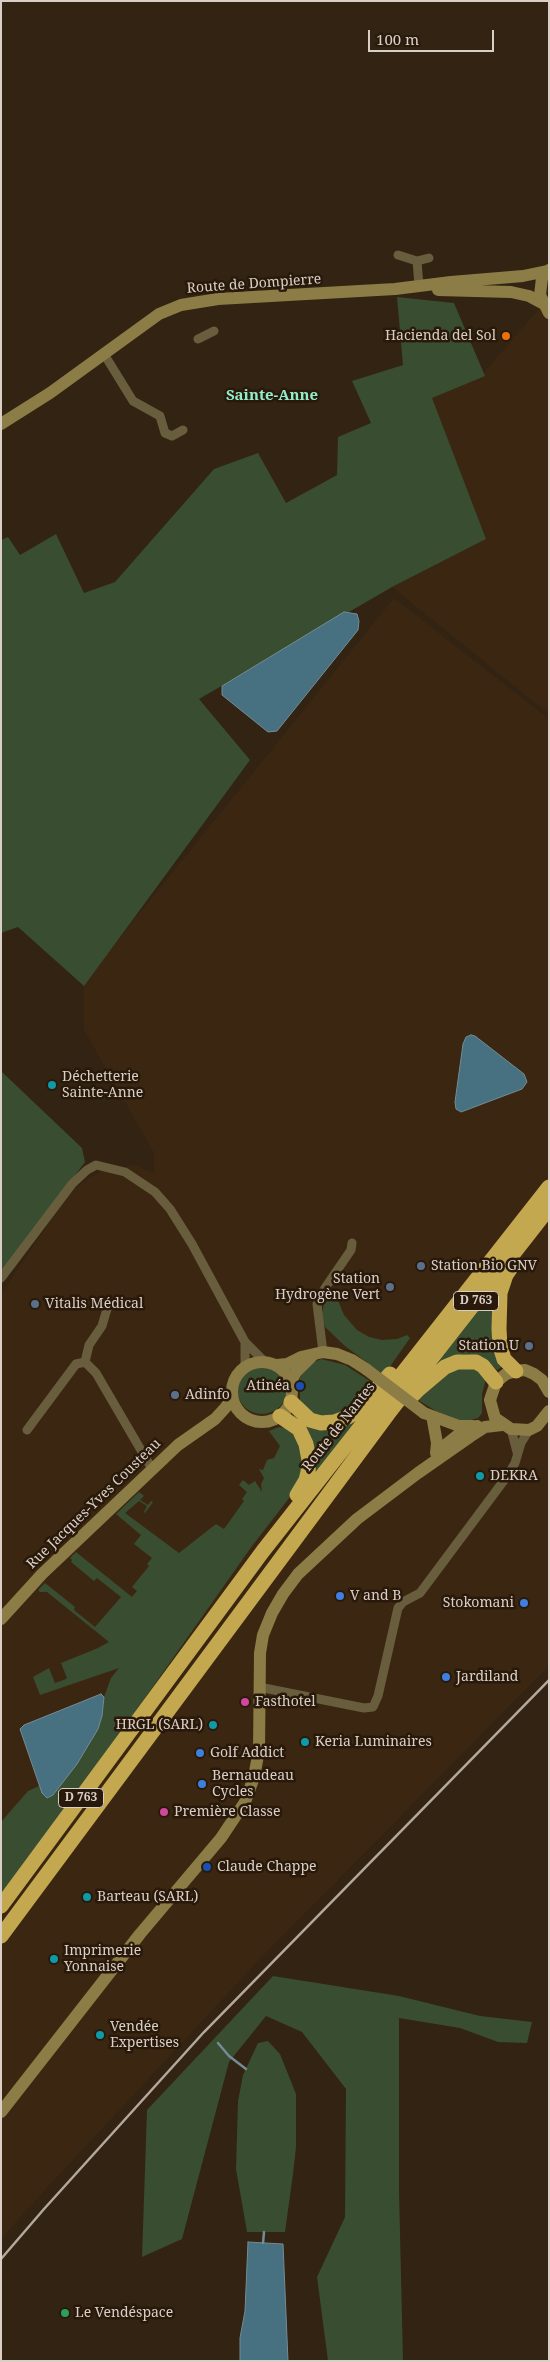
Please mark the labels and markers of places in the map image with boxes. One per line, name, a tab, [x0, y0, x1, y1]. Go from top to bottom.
place label: Hacienda del Sol	[385, 328, 496, 344]
marker: Hacienda del Sol	[500, 330, 512, 342]
place label: Déchetterie Sainte-Anne	[62, 1069, 143, 1102]
marker: Déchetterie Sainte-Anne	[46, 1079, 58, 1091]
place label: Station Bio GNV	[431, 1258, 537, 1274]
marker: Station Bio GNV	[415, 1260, 427, 1272]
place label: Station Hydrogène Vert	[275, 1271, 380, 1304]
marker: Station Hydrogène Vert	[384, 1281, 396, 1293]
place label: Vitalis Médical	[45, 1296, 143, 1312]
marker: Vitalis Médical	[29, 1298, 41, 1310]
place label: Station U	[458, 1338, 519, 1354]
marker: Station U	[523, 1340, 535, 1352]
place label: Atinéa	[246, 1378, 290, 1394]
marker: Atinéa	[294, 1380, 306, 1392]
place label: Adinfo	[185, 1387, 230, 1403]
marker: Adinfo	[169, 1389, 181, 1401]
place label: DEKRA	[490, 1468, 538, 1484]
marker: DEKRA	[474, 1470, 486, 1482]
place label: V and B	[350, 1588, 401, 1604]
marker: V and B	[334, 1590, 346, 1602]
place label: Stokomani	[443, 1595, 514, 1611]
marker: Stokomani	[518, 1597, 530, 1609]
place label: Jardiland	[456, 1669, 518, 1685]
marker: Jardiland	[440, 1671, 452, 1683]
place label: Fasthotel	[255, 1694, 316, 1710]
marker: Fasthotel	[239, 1696, 251, 1708]
place label: HRGL (SARL)	[116, 1717, 203, 1733]
marker: HRGL (SARL)	[207, 1719, 219, 1731]
place label: Keria Luminaires	[315, 1734, 432, 1750]
marker: Keria Luminaires	[299, 1736, 311, 1748]
place label: Golf Addict	[210, 1745, 284, 1761]
marker: Golf Addict	[194, 1747, 206, 1759]
place label: Bernaudeau Cycles	[212, 1768, 294, 1800]
marker: Bernaudeau Cycles	[196, 1778, 208, 1790]
place label: Première Classe	[174, 1804, 280, 1820]
marker: Première Classe	[158, 1806, 170, 1818]
place label: Claude Chappe	[217, 1859, 316, 1875]
marker: Claude Chappe	[201, 1861, 213, 1873]
place label: Barteau (SARL)	[97, 1889, 198, 1905]
marker: Barteau (SARL)	[81, 1891, 93, 1903]
place label: Imprimerie Yonnaise	[64, 1943, 141, 1975]
marker: Imprimerie Yonnaise	[48, 1953, 60, 1965]
place label: Vendée Expertises	[110, 2019, 179, 2052]
marker: Vendée Expertises	[94, 2029, 106, 2041]
place label: Le Vendéspace	[75, 2305, 173, 2321]
marker: Le Vendéspace	[59, 2307, 71, 2319]

